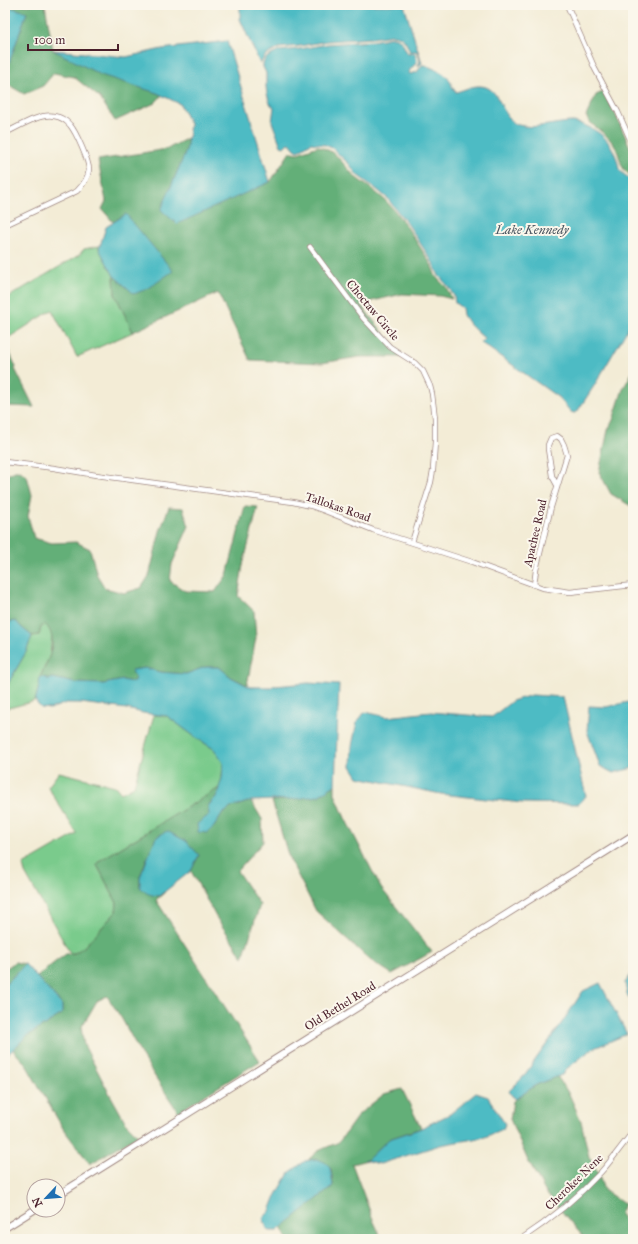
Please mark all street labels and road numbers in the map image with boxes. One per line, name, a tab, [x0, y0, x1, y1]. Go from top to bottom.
street label: Choctaw Circle	[344, 277, 402, 343]
street label: Tallokas Road	[303, 489, 373, 525]
street label: Apachee Road	[520, 498, 550, 569]
street label: Old Bethel Road	[302, 979, 378, 1033]
street label: Cherokee Nene	[542, 1151, 606, 1213]

